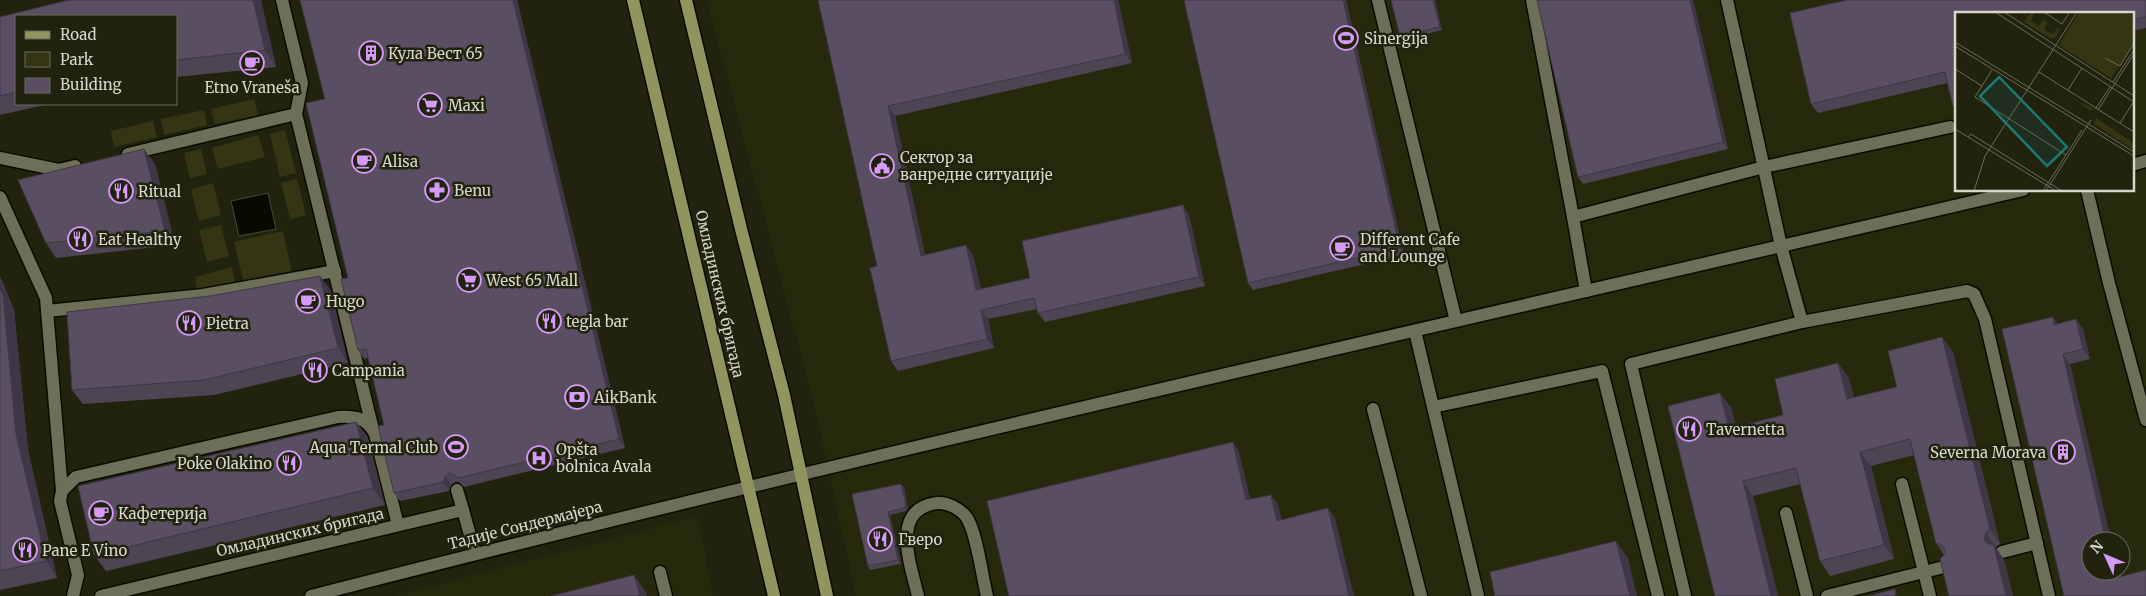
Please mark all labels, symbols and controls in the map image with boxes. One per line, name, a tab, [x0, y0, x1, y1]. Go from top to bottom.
inset map	[1955, 12, 2134, 191]
legend	[15, 15, 178, 105]
text: Road	[60, 25, 96, 44]
sports icon: Sinergija	[1333, 25, 1359, 51]
place label: Sinergija	[1364, 29, 1428, 48]
building icon: Кула Вест 65	[358, 40, 384, 66]
place label: Кула Вест 65	[388, 44, 483, 63]
text: Park	[60, 50, 94, 69]
cafe icon: Etno Vraneša	[239, 50, 265, 76]
text: Building	[60, 75, 122, 94]
place label: Etno Vraneša	[204, 78, 300, 97]
supermarket icon: Maxi	[417, 92, 443, 118]
place label: Maxi	[448, 96, 485, 115]
cafe icon: Alisa	[351, 148, 377, 174]
place label: Сектор за ванредне ситуације	[900, 148, 1053, 184]
place label: Alisa	[381, 152, 418, 171]
public building icon: Сектор за ванредне ситуације	[869, 153, 895, 179]
pharmacy icon: Benu	[424, 177, 450, 203]
restaurant icon: Ritual	[108, 178, 134, 204]
place label: Benu	[454, 181, 491, 200]
place label: Ritual	[138, 182, 182, 201]
street label: Омладинских бригада	[691, 208, 749, 380]
restaurant icon: Eat Healthy	[67, 226, 93, 252]
place label: Eat Healthy	[98, 230, 182, 249]
place label: Different Cafe and Lounge	[1360, 230, 1460, 266]
cafe icon: Different Cafe and Lounge	[1329, 235, 1355, 261]
supermarket icon: West 65 Mall	[456, 267, 482, 293]
place label: West 65 Mall	[485, 271, 578, 290]
cafe icon: Hugo	[295, 288, 321, 314]
place label: Hugo	[326, 292, 365, 311]
restaurant icon: tegla bar	[536, 308, 562, 334]
restaurant icon: Pietra	[176, 310, 202, 336]
place label: tegla bar	[566, 312, 629, 331]
place label: Pietra	[206, 314, 249, 333]
restaurant icon: Campania	[302, 357, 328, 383]
place label: Campania	[332, 361, 405, 380]
bank icon: AikBank	[564, 384, 590, 410]
place label: AikBank	[593, 388, 657, 407]
restaurant icon: Tavernetta	[1676, 416, 1702, 442]
place label: Tavernetta	[1706, 420, 1785, 439]
sports icon: Aqua Termal Club	[443, 434, 469, 460]
place label: Aqua Termal Club	[308, 438, 438, 457]
building icon: Severna Morava	[2050, 439, 2076, 465]
place label: Opšta bolnica Avala	[555, 440, 651, 476]
place label: Severna Morava	[1930, 443, 2046, 462]
hospital icon: Opšta bolnica Avala	[526, 445, 552, 471]
restaurant icon: Poke Olakino	[276, 450, 302, 476]
place label: Poke Olakino	[177, 454, 272, 473]
street label: Тадије Сондермајера	[446, 497, 604, 553]
cafe icon: Кафетерија	[88, 500, 114, 526]
street label: Омладинских бригада	[214, 503, 386, 561]
place label: Кафетерија	[118, 504, 207, 523]
restaurant icon: Гверо	[867, 526, 893, 552]
place label: Гверо	[898, 530, 943, 549]
north arrow	[2081, 531, 2131, 581]
restaurant icon: Pane E Vino	[12, 537, 38, 563]
text: N	[2086, 537, 2107, 557]
place label: Pane E Vino	[42, 541, 128, 560]

